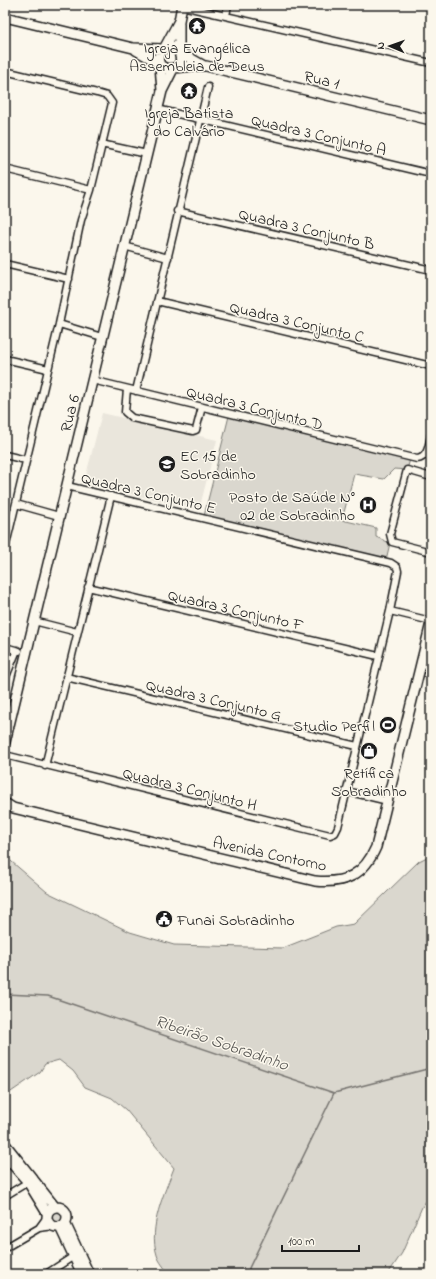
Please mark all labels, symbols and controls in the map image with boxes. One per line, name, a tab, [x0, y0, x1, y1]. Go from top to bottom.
temple icon: Igreja Evangélica Assembleia de Deus	[187, 16, 207, 36]
north arrow	[370, 26, 410, 66]
place label: Igreja Evangélica Assembleia de Deus	[129, 37, 265, 79]
text: N	[373, 42, 389, 50]
street label: Rua 1	[301, 65, 342, 97]
temple icon: Igreja Batista do Calvário	[179, 81, 199, 101]
place label: Igreja Batista do Calvário	[145, 102, 233, 144]
street label: Quadra 3 Conjunto A	[249, 109, 389, 163]
street label: Quadra 3 Conjunto B	[236, 203, 377, 257]
street label: Quadra 3 Conjunto C	[227, 296, 366, 350]
street label: Quadra 3 Conjunto D	[184, 380, 325, 438]
street label: Rua 6	[55, 392, 87, 435]
place label: EC 15 de Sobradinho	[180, 445, 256, 487]
school or university icon: EC 15 de Sobradinho	[157, 454, 177, 474]
street label: Quadra 3 Conjunto E	[79, 467, 218, 521]
place label: Posto de Saúde N° 02 de Sobradinho	[229, 486, 355, 528]
hospital icon: Posto de Saúde N° 02 de Sobradinho	[358, 495, 378, 515]
street label: Quadra 3 Conjunto F	[165, 584, 306, 638]
street label: Quadra 3 Conjunto G	[144, 674, 284, 728]
place label: Studio Perfil	[293, 715, 375, 739]
sports icon: Studio Perfil	[378, 715, 398, 735]
shop icon: Retífica Sobradinho	[359, 741, 379, 761]
street label: Quadra 3 Conjunto H	[120, 762, 259, 818]
place label: Retífica Sobradinho	[331, 762, 407, 804]
street label: Avenida Contorno	[210, 831, 329, 879]
public building icon: Funai Sobradinho	[154, 909, 174, 929]
place label: Funai Sobradinho	[176, 909, 295, 933]
water label: Ribeirão Sobradinho	[151, 1009, 293, 1078]
scale bar	[282, 1227, 359, 1253]
text: 100 m	[288, 1233, 315, 1251]

